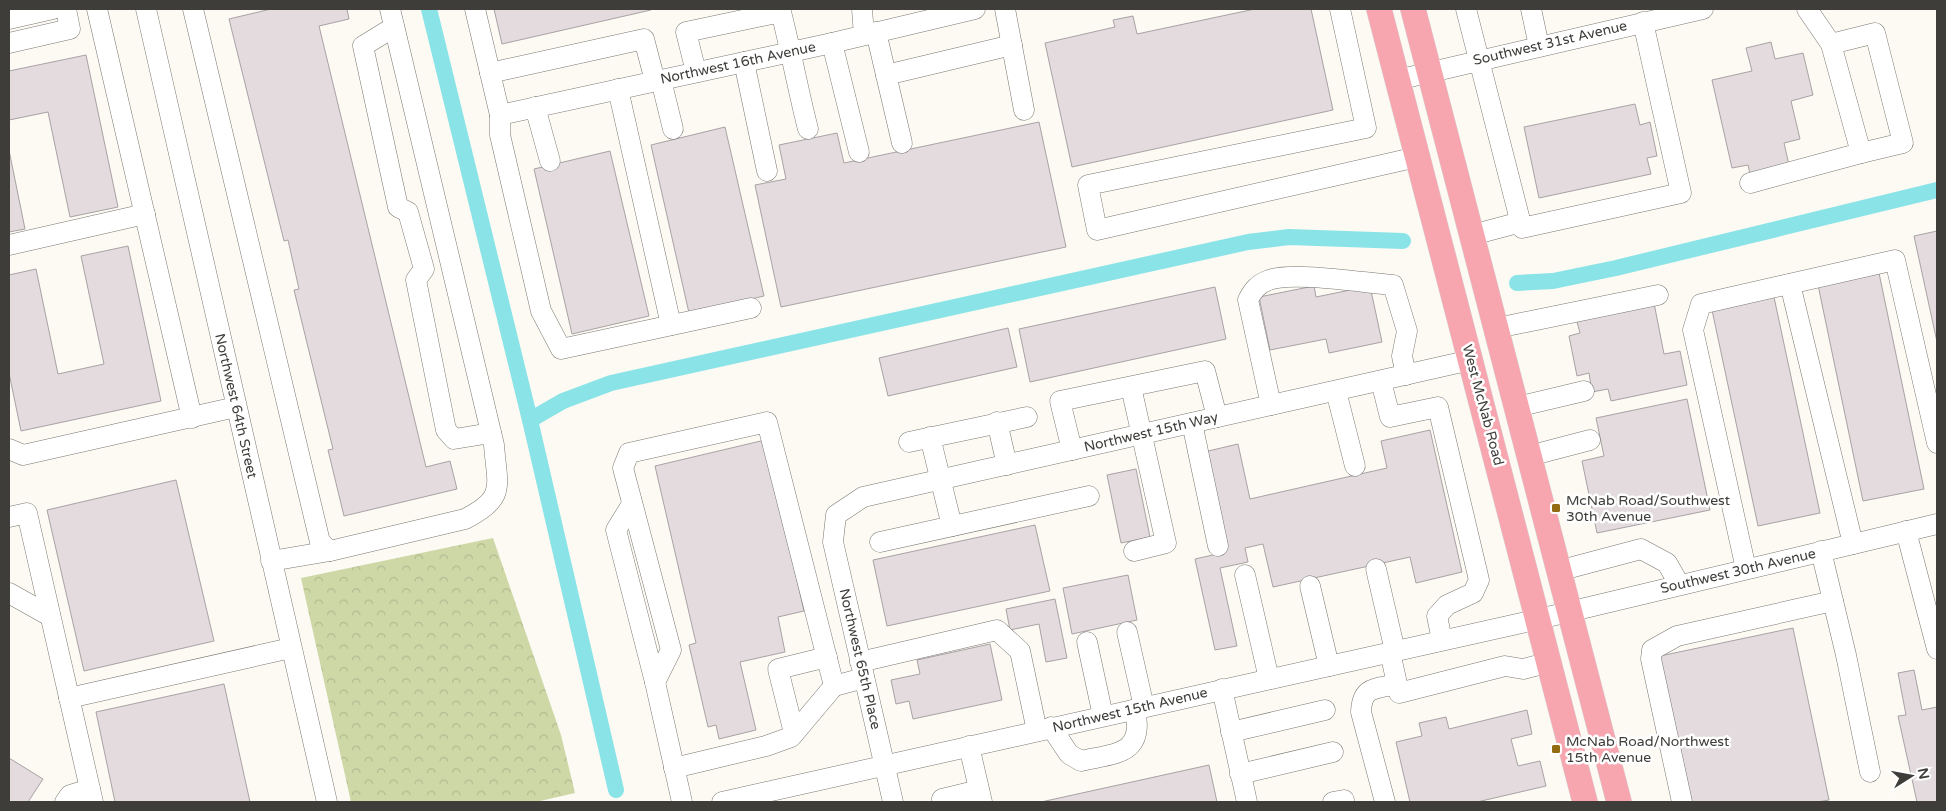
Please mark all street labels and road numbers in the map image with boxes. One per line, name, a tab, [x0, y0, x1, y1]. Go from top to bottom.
street label: Southwest 31st Avenue	[1471, 17, 1629, 69]
street label: Northwest 16th Avenue	[659, 38, 817, 88]
street label: Northwest 64th Street	[211, 332, 261, 481]
street label: West McNab Road	[1459, 343, 1507, 467]
street label: Northwest 15th Way	[1082, 408, 1220, 456]
street label: Southwest 30th Avenue	[1659, 545, 1818, 597]
street label: Northwest 65th Place	[835, 587, 885, 731]
street label: Northwest 15th Avenue	[1051, 684, 1209, 736]

